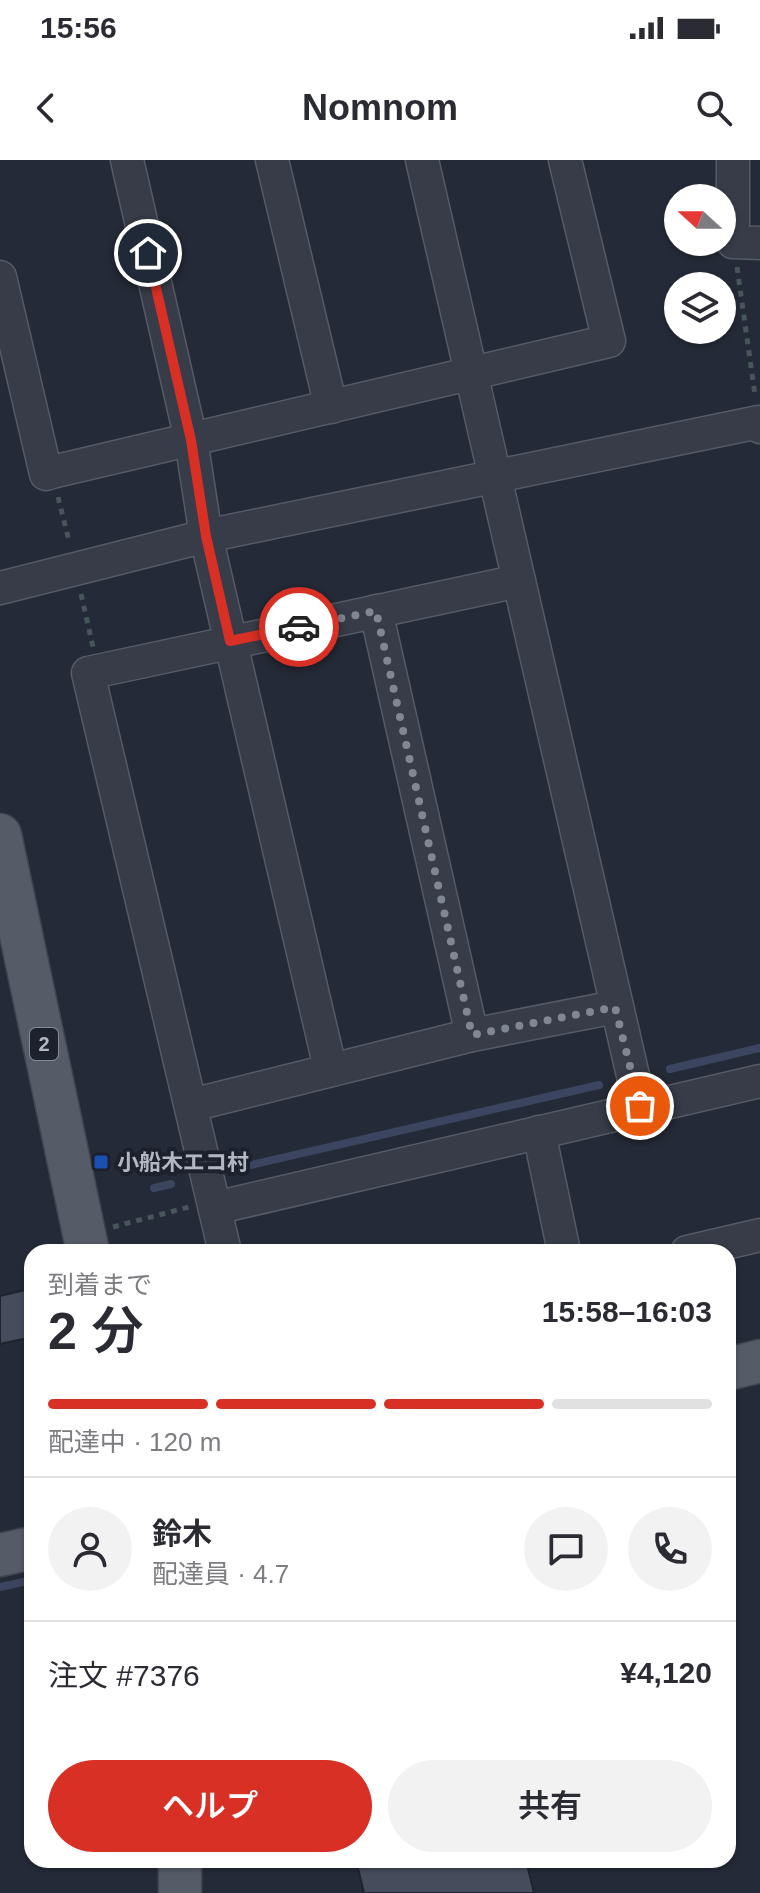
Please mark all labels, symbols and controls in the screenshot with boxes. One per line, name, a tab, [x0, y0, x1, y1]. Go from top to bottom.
text: 15:56	[40, 11, 117, 44]
icon: back	[24, 86, 68, 130]
icon: search	[692, 86, 736, 130]
text: Nomnom	[302, 87, 458, 128]
north arrow	[664, 184, 736, 256]
map controls	[664, 184, 736, 344]
pin	[114, 219, 182, 287]
icon: home	[126, 231, 170, 275]
button: layers	[664, 272, 736, 344]
courier	[259, 587, 339, 667]
icon: car	[277, 605, 321, 649]
road number: 2	[30, 1028, 58, 1060]
pin	[606, 1072, 674, 1140]
icon: bag	[618, 1084, 662, 1128]
place label: 小船木エコ村	[117, 1150, 249, 1175]
marker: 小船木エコ村	[92, 1153, 110, 1171]
text: 到着まで	[48, 1270, 152, 1300]
text: 15:58–16:03	[542, 1295, 712, 1328]
text: 2 分	[48, 1302, 143, 1360]
text: 配達中 · 120 m	[48, 1427, 221, 1457]
button: person	[48, 1507, 132, 1591]
button: chat	[524, 1507, 608, 1591]
button: phone	[628, 1507, 712, 1591]
text: 鈴木	[152, 1517, 212, 1550]
text: 配達員 · 4.7	[152, 1559, 289, 1589]
text: ¥4,120	[620, 1656, 712, 1689]
text: 注文 #7376	[48, 1659, 200, 1692]
button: ヘルプ	[48, 1760, 372, 1852]
button: 共有	[388, 1760, 712, 1852]

